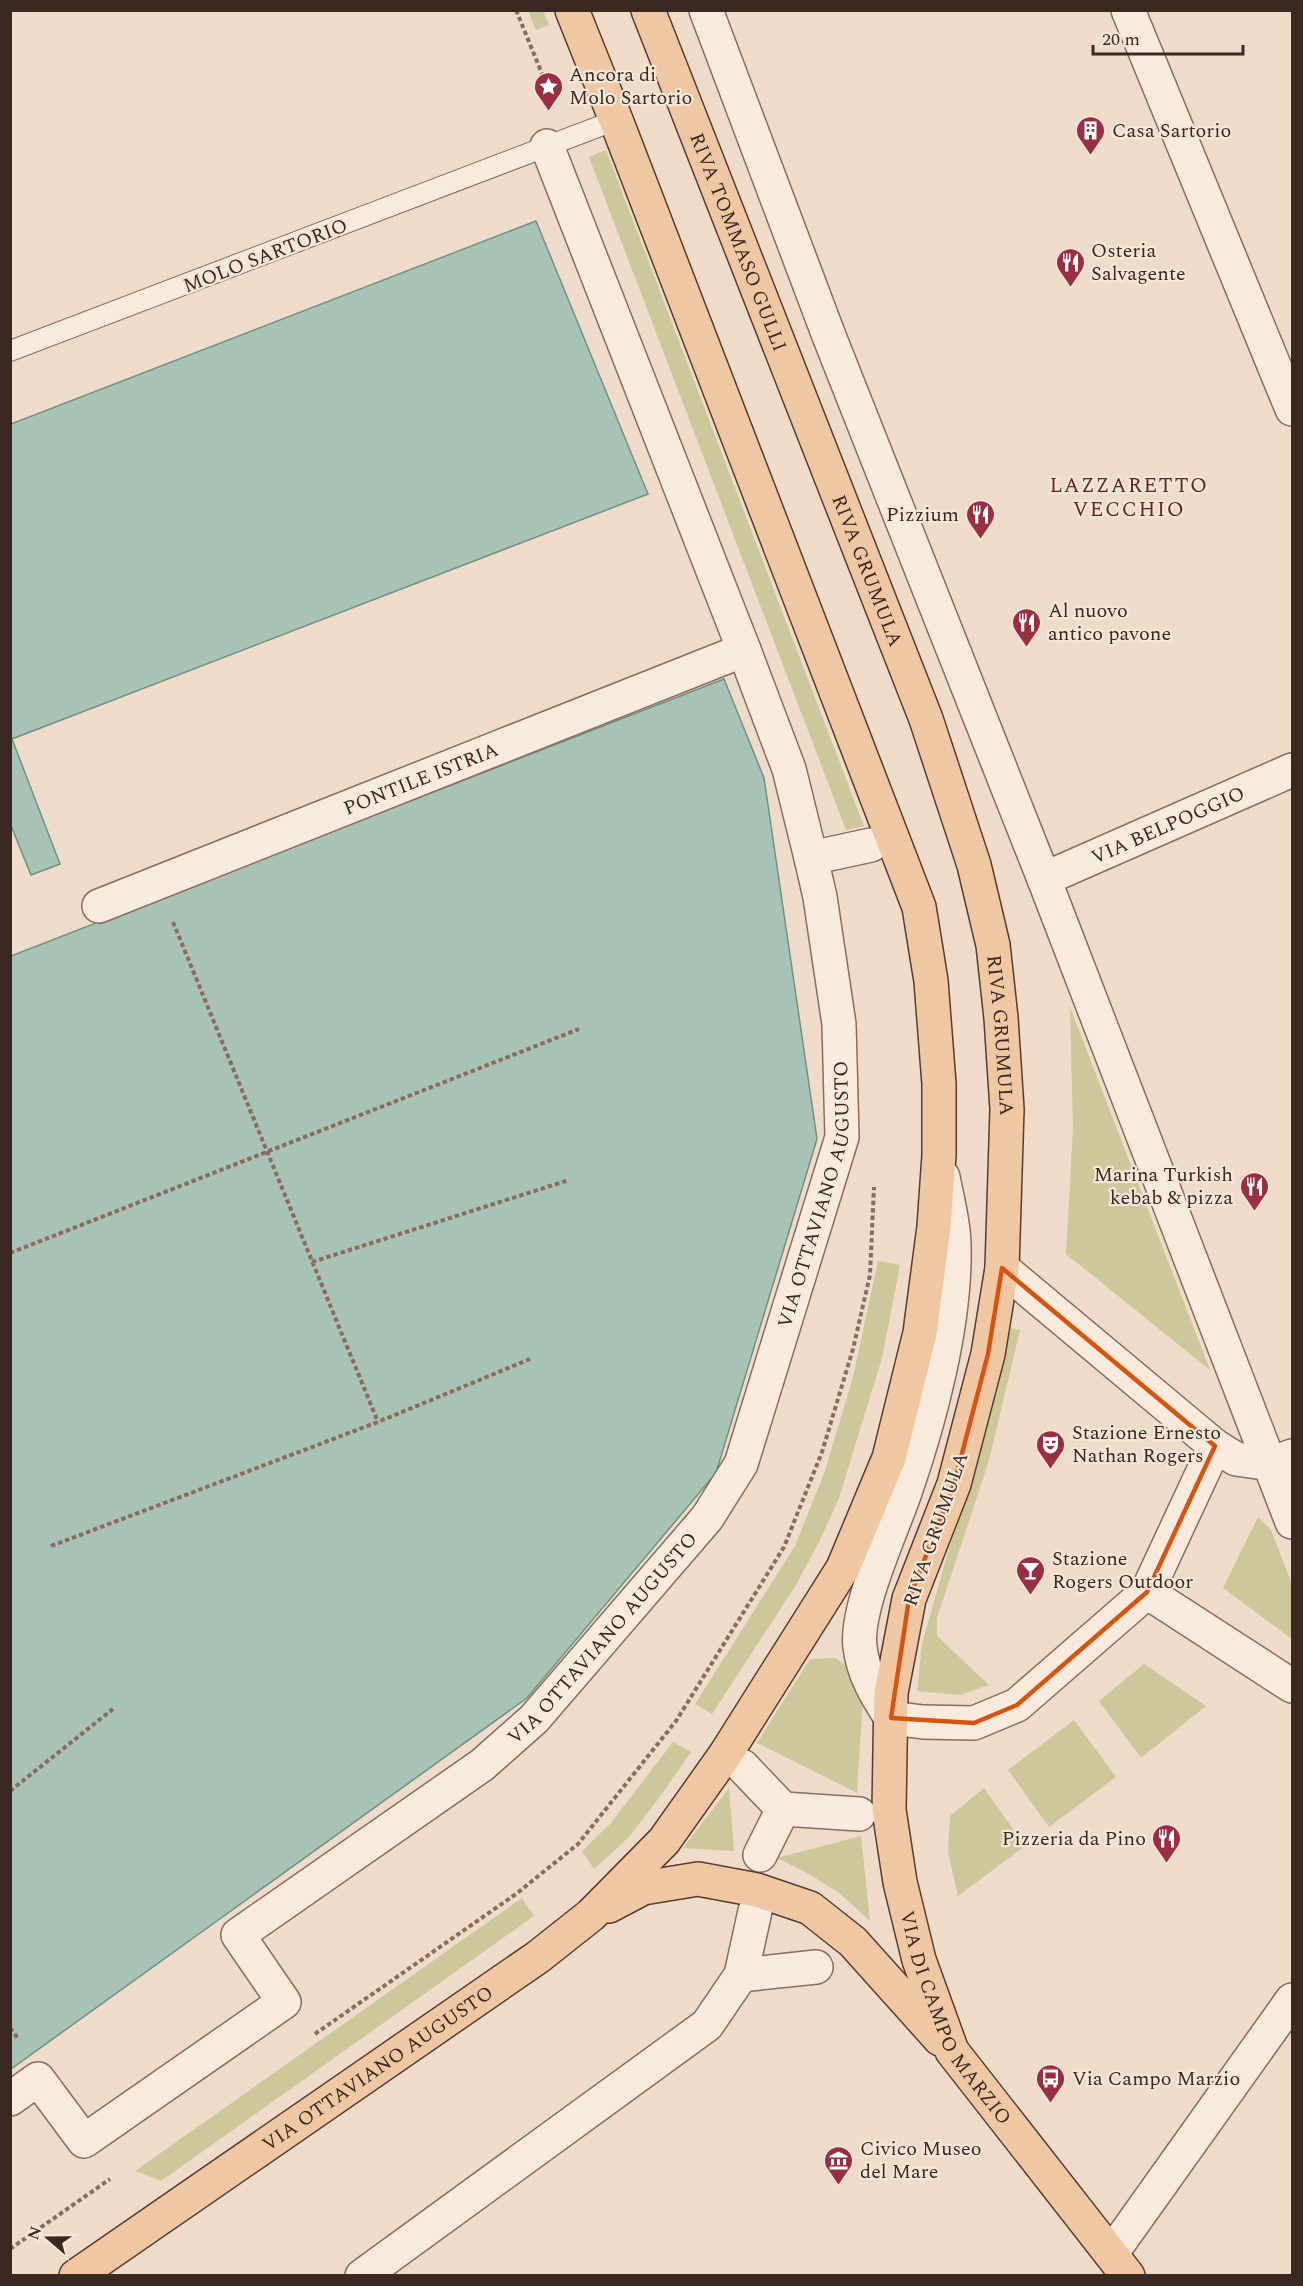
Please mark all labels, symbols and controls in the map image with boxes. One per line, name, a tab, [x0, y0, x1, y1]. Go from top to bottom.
scale bar	[1093, 18, 1243, 56]
text: 20 m	[1102, 26, 1140, 53]
place label: Ancora di Molo Sartorio	[569, 60, 692, 113]
place icon: Ancora di Molo Sartorio	[532, 70, 564, 112]
building icon: Casa Sartorio	[1075, 114, 1107, 156]
place label: Casa Sartorio	[1112, 116, 1231, 146]
street label: RIVA TOMMASO GULLI	[681, 128, 794, 356]
street label: MOLO SARTORIO	[179, 211, 352, 301]
place label: Osteria Salvagente	[1091, 236, 1186, 289]
restaurant icon: Osteria Salvagente	[1054, 246, 1086, 288]
district label: LAZZARETTO VECCHIO	[1049, 470, 1209, 526]
street label: RIVA GRUMULA	[823, 490, 910, 651]
restaurant icon: Pizzium	[964, 498, 996, 540]
place label: Pizzium	[886, 500, 959, 530]
place label: Al nuovo antico pavone	[1048, 596, 1171, 649]
restaurant icon: Al nuovo antico pavone	[1011, 606, 1043, 648]
street label: PONTILE ISTRIA	[339, 735, 503, 824]
street label: VIA BELPOGGIO	[1086, 779, 1250, 873]
street label: RIVA GRUMULA	[978, 953, 1021, 1117]
street label: VIA OTTAVIANO AUGUSTO	[770, 1060, 859, 1332]
place label: Marina Turkish kebab & pizza	[1094, 1160, 1233, 1213]
restaurant icon: Marina Turkish kebab & pizza	[1238, 1170, 1270, 1212]
place label: Stazione Ernesto Nathan Rogers	[1072, 1418, 1221, 1471]
theatre icon: Stazione Ernesto Nathan Rogers	[1035, 1428, 1067, 1470]
street label: RIVA GRUMULA	[896, 1448, 976, 1610]
street label: VIA OTTAVIANO AUGUSTO	[501, 1525, 705, 1752]
place label: Stazione Rogers Outdoor	[1052, 1544, 1193, 1597]
bar icon: Stazione Rogers Outdoor	[1015, 1554, 1047, 1596]
restaurant icon: Pizzeria da Pino	[1151, 1822, 1183, 1864]
place label: Pizzeria da Pino	[1002, 1824, 1146, 1854]
street label: VIA DI CAMPO MARZIO	[891, 1907, 1018, 2132]
street label: VIA OTTAVIANO AUGUSTO	[256, 1978, 500, 2159]
bus stop icon: Via Campo Marzio	[1035, 2062, 1067, 2104]
place label: Via Campo Marzio	[1072, 2064, 1240, 2094]
place label: Civico Museo del Mare	[860, 2134, 982, 2187]
museum icon: Civico Museo del Mare	[823, 2144, 855, 2186]
north arrow	[18, 2208, 78, 2268]
text: N	[21, 2223, 48, 2243]

